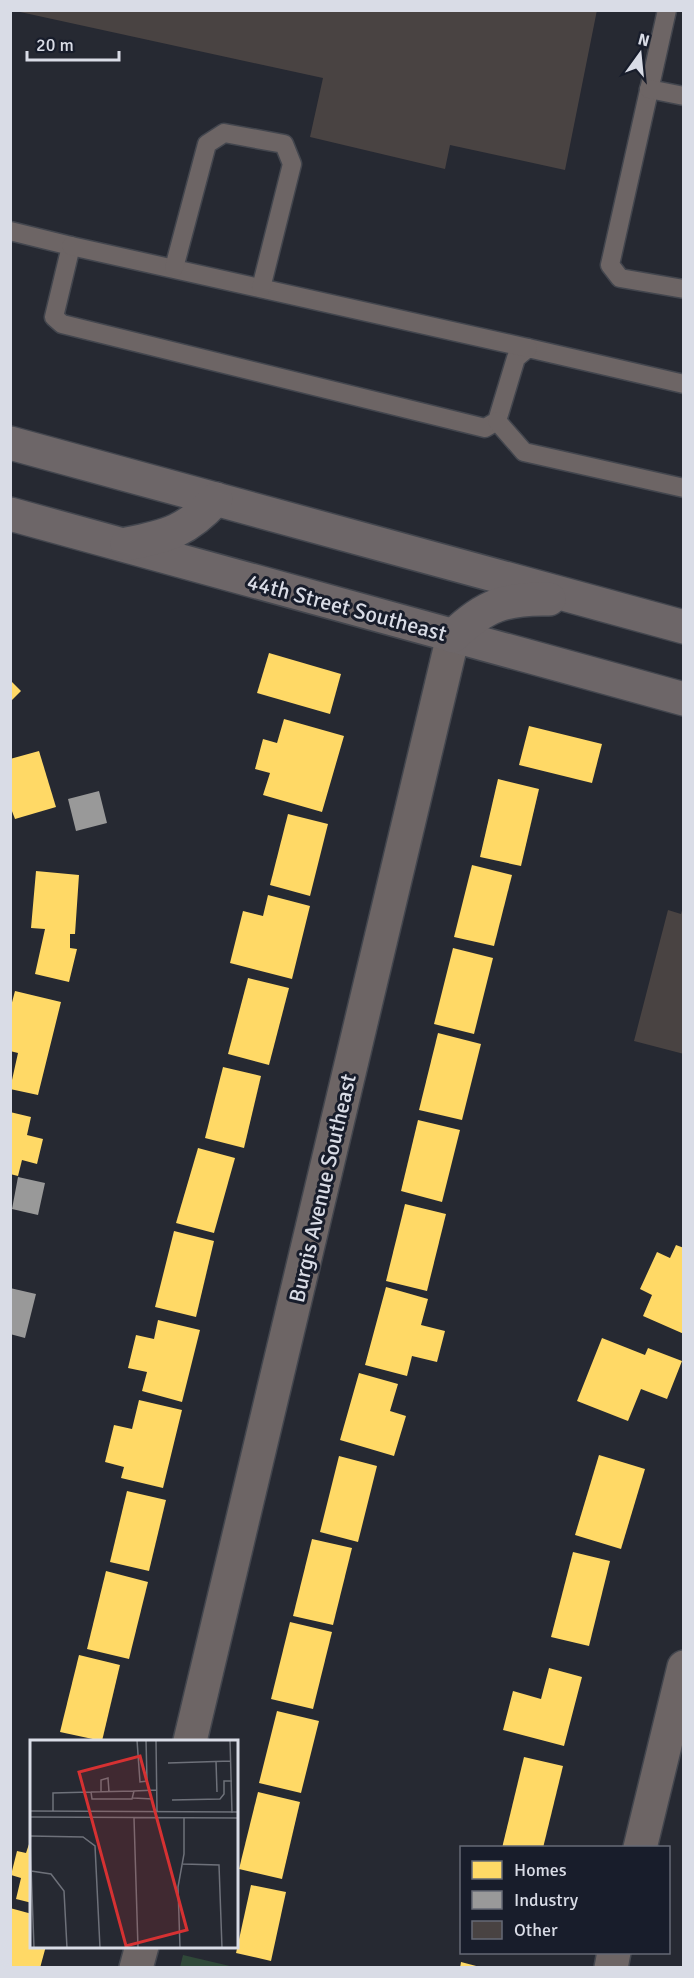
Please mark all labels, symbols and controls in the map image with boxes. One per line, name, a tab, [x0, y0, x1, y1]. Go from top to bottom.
scale bar	[27, 24, 118, 62]
north arrow	[610, 24, 670, 84]
text: N	[636, 29, 652, 52]
text: 20 m	[36, 34, 74, 56]
street label: 44th Street Southeast	[244, 568, 450, 647]
street label: Burgis Avenue Southeast	[283, 1071, 362, 1305]
inset map	[30, 1740, 238, 1948]
legend	[460, 1846, 670, 1954]
text: Homes	[514, 1859, 567, 1881]
text: Industry	[514, 1889, 579, 1911]
text: Other	[514, 1919, 558, 1941]

